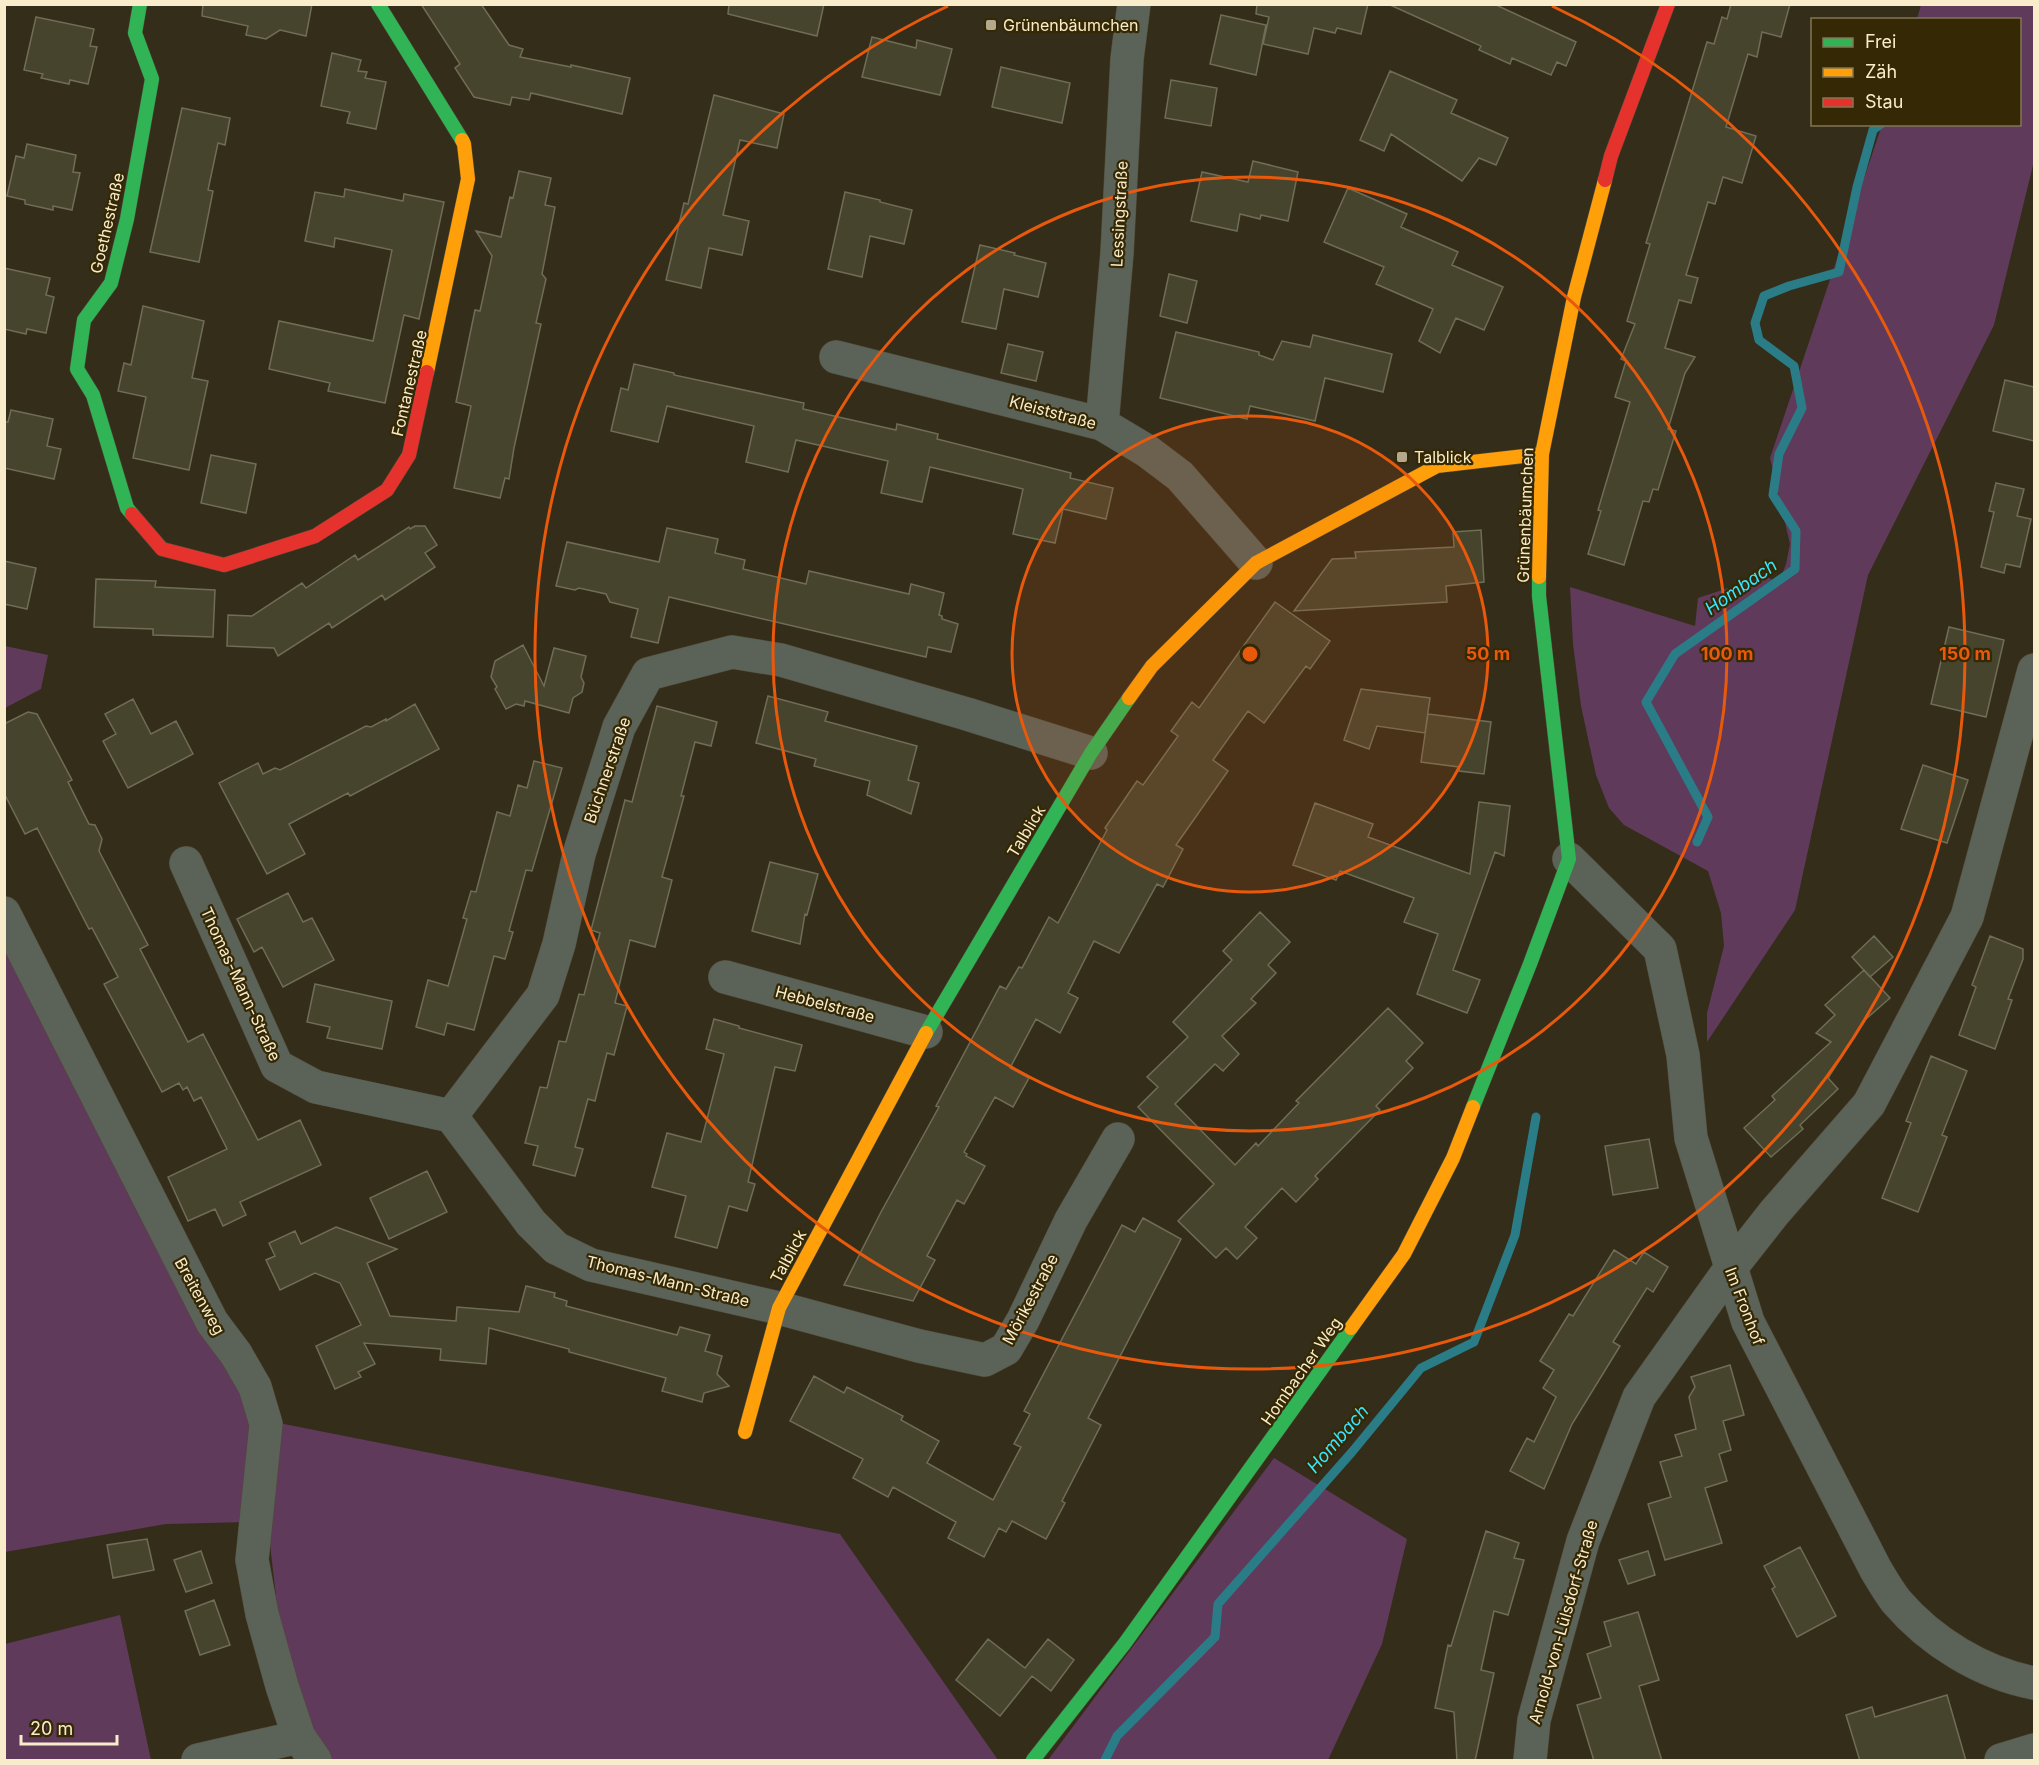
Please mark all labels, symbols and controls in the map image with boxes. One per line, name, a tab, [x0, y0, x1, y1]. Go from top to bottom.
place label: Grünenbäumchen	[1003, 15, 1138, 35]
marker: Grünenbäumchen	[984, 18, 998, 32]
legend	[1811, 18, 2021, 126]
text: Frei	[1865, 31, 1896, 52]
text: Zäh	[1865, 61, 1897, 82]
text: Stau	[1865, 91, 1903, 112]
street label: Lessingstraße	[1106, 160, 1132, 268]
street label: Goethestraße	[86, 171, 128, 275]
street label: Fontanestraße	[387, 328, 431, 438]
street label: Kleiststraße	[1007, 391, 1099, 433]
place label: Talblick	[1414, 447, 1472, 467]
street label: Grünenbäumchen	[1513, 447, 1537, 583]
marker: Talblick	[1395, 450, 1409, 464]
water label: Hombach	[1701, 554, 1781, 619]
text: 50 m	[1466, 643, 1510, 664]
text: 100 m	[1701, 643, 1753, 664]
text: 150 m	[1939, 643, 1991, 664]
centre of rings	[1240, 644, 1260, 664]
street label: Büchnerstraße	[579, 714, 635, 826]
street label: Talblick	[1003, 801, 1049, 861]
street label: Thomas-Mann-Straße	[197, 904, 285, 1064]
street label: Hebbelstraße	[773, 981, 877, 1027]
street label: Talblick	[766, 1226, 810, 1286]
street label: Mörikestraße	[998, 1250, 1062, 1348]
street label: Thomas-Mann-Straße	[584, 1251, 752, 1311]
street label: Breitenweg	[171, 1254, 229, 1338]
street label: Im Fronhof	[1721, 1264, 1769, 1348]
street label: Hombacher Weg	[1256, 1313, 1346, 1429]
water label: Hombach	[1302, 1400, 1373, 1477]
street label: Arnold-von-Lülsdorf-Straße	[1524, 1518, 1602, 1726]
scale bar	[21, 1708, 117, 1746]
text: 20 m	[30, 1718, 73, 1739]

